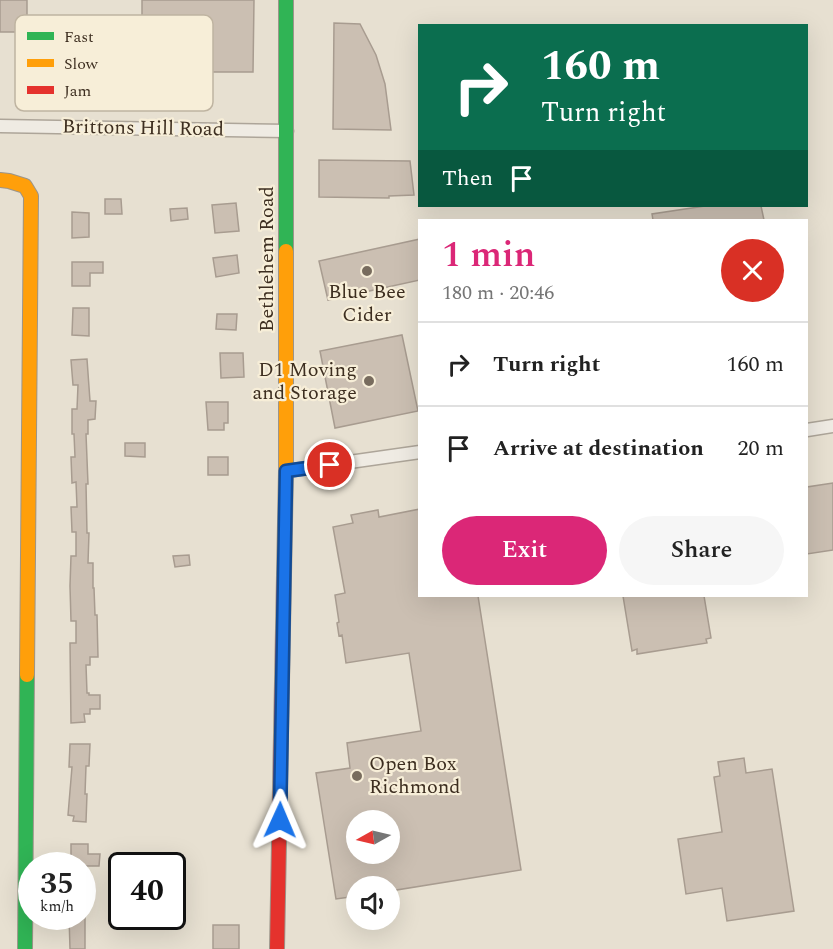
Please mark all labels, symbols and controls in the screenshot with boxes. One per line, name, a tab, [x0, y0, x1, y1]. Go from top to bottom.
legend	[15, 15, 213, 111]
text: Fast	[64, 25, 94, 49]
text: 160 m	[541, 35, 660, 98]
icon: right	[442, 48, 520, 126]
text: Slow	[64, 52, 99, 76]
text: Jam	[64, 79, 92, 103]
text: Turn right	[541, 92, 666, 134]
street label: Brittons Hill Road	[62, 112, 224, 144]
text: Then	[442, 162, 493, 195]
icon: arrive	[505, 162, 538, 195]
street label: Bethlehem Road	[252, 186, 282, 332]
text: 1 min	[442, 228, 535, 283]
button: close	[721, 239, 784, 302]
marker: Blue Bee Cider	[360, 264, 374, 278]
place label: Blue Bee Cider	[328, 277, 406, 330]
text: 180 m · 20:46	[442, 278, 554, 308]
icon: right	[442, 348, 475, 381]
text: Turn right	[493, 348, 600, 381]
text: 160 m	[727, 348, 784, 381]
place label: D1 Moving and Storage	[252, 355, 357, 408]
marker: D1 Moving and Storage	[362, 374, 376, 388]
icon: arrive	[442, 432, 475, 465]
text: Arrive at destination	[493, 432, 704, 465]
text: 20 m	[738, 432, 784, 465]
pin	[304, 439, 355, 490]
icon: arrive	[313, 448, 346, 481]
button: Exit	[442, 516, 607, 585]
button: Share	[619, 516, 784, 585]
place label: Open Box Richmond	[369, 749, 461, 802]
marker: Open Box Richmond	[350, 769, 364, 783]
position arrow	[248, 788, 312, 852]
north arrow	[346, 810, 400, 864]
map controls	[346, 810, 400, 930]
speed limit sign: 40	[108, 852, 186, 930]
text: 35	[40, 861, 74, 907]
button: sound	[346, 876, 400, 930]
text: km/h	[40, 895, 74, 918]

